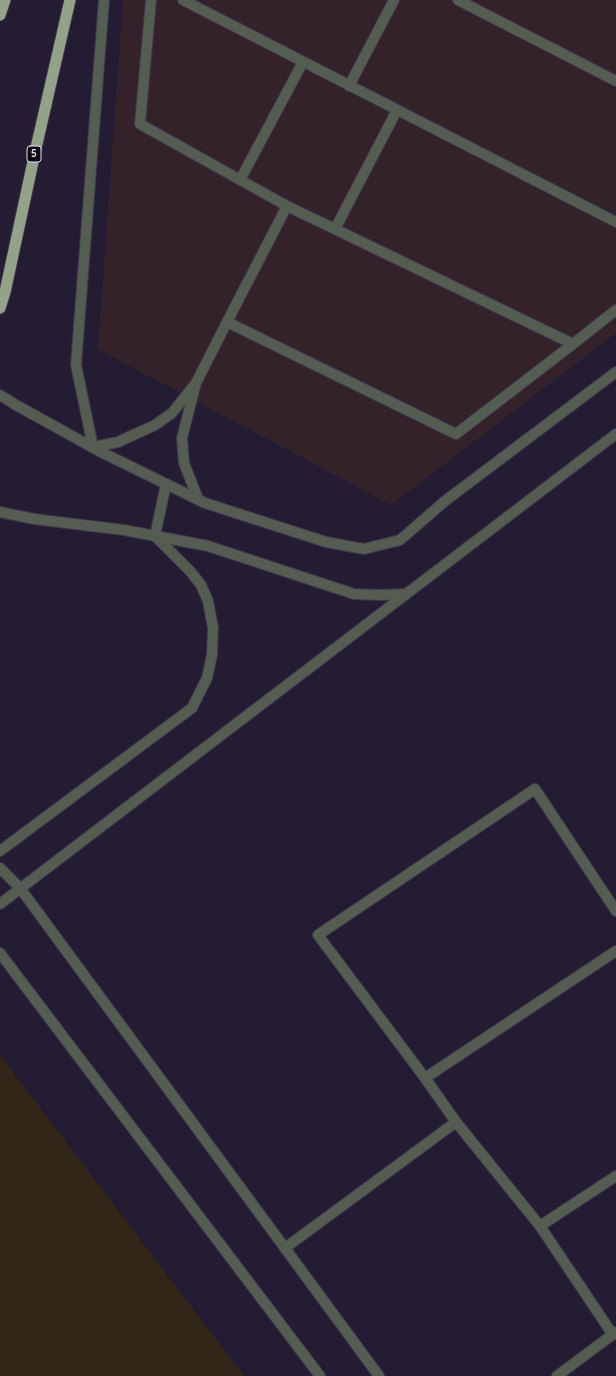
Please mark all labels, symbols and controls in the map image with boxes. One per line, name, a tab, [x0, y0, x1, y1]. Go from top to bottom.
road number: 5	[27, 146, 41, 162]

